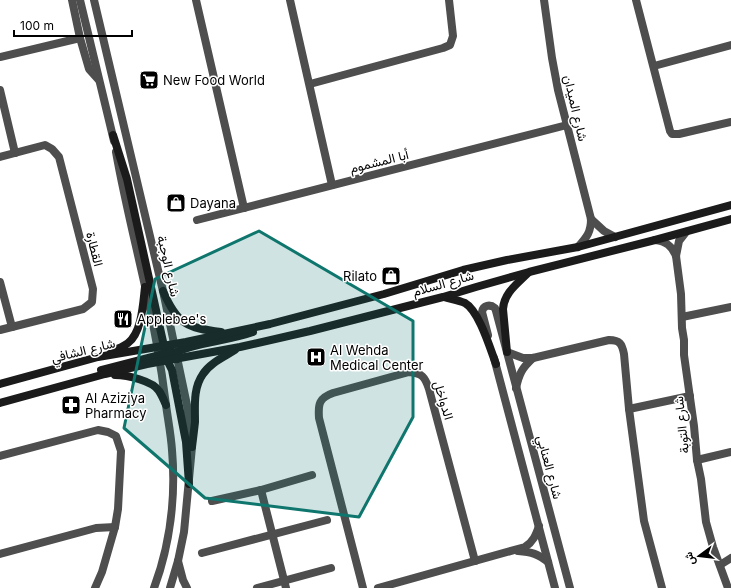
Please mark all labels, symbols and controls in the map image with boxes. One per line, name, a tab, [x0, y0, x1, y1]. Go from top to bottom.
scale bar	[14, 12, 132, 38]
text: 100 m	[20, 18, 54, 33]
supermarket icon: New Food World	[138, 69, 160, 91]
place label: New Food World	[163, 72, 265, 88]
street label: شارع الميدان	[559, 73, 591, 143]
street label: أبا المشموم	[348, 146, 410, 177]
shop icon: Dayana	[165, 192, 187, 214]
place label: Dayana	[190, 195, 236, 211]
street label: القطارة	[82, 230, 107, 268]
street label: شارع الوجبة	[152, 234, 184, 299]
shop icon: Rilato	[380, 265, 402, 287]
street label: شارع السلام	[410, 267, 476, 301]
place label: Rilato	[343, 268, 377, 284]
restaurant icon: Applebee's	[112, 308, 134, 330]
place label: Applebee's	[137, 311, 206, 327]
street label: شارع الشافي	[49, 334, 117, 369]
place label: Al Wehda Medical Center	[330, 342, 424, 373]
hospital icon: Al Wehda Medical Center	[305, 346, 327, 368]
street label: الدواخل	[430, 379, 457, 422]
place label: Al Aziziya Pharmacy	[85, 390, 147, 421]
pharmacy icon: Al Aziziya Pharmacy	[60, 394, 82, 416]
street label: شارع التوبة	[670, 395, 694, 454]
street label: شارع العنابي	[531, 433, 566, 501]
north arrow	[679, 536, 719, 576]
text: ش	[681, 550, 698, 567]

